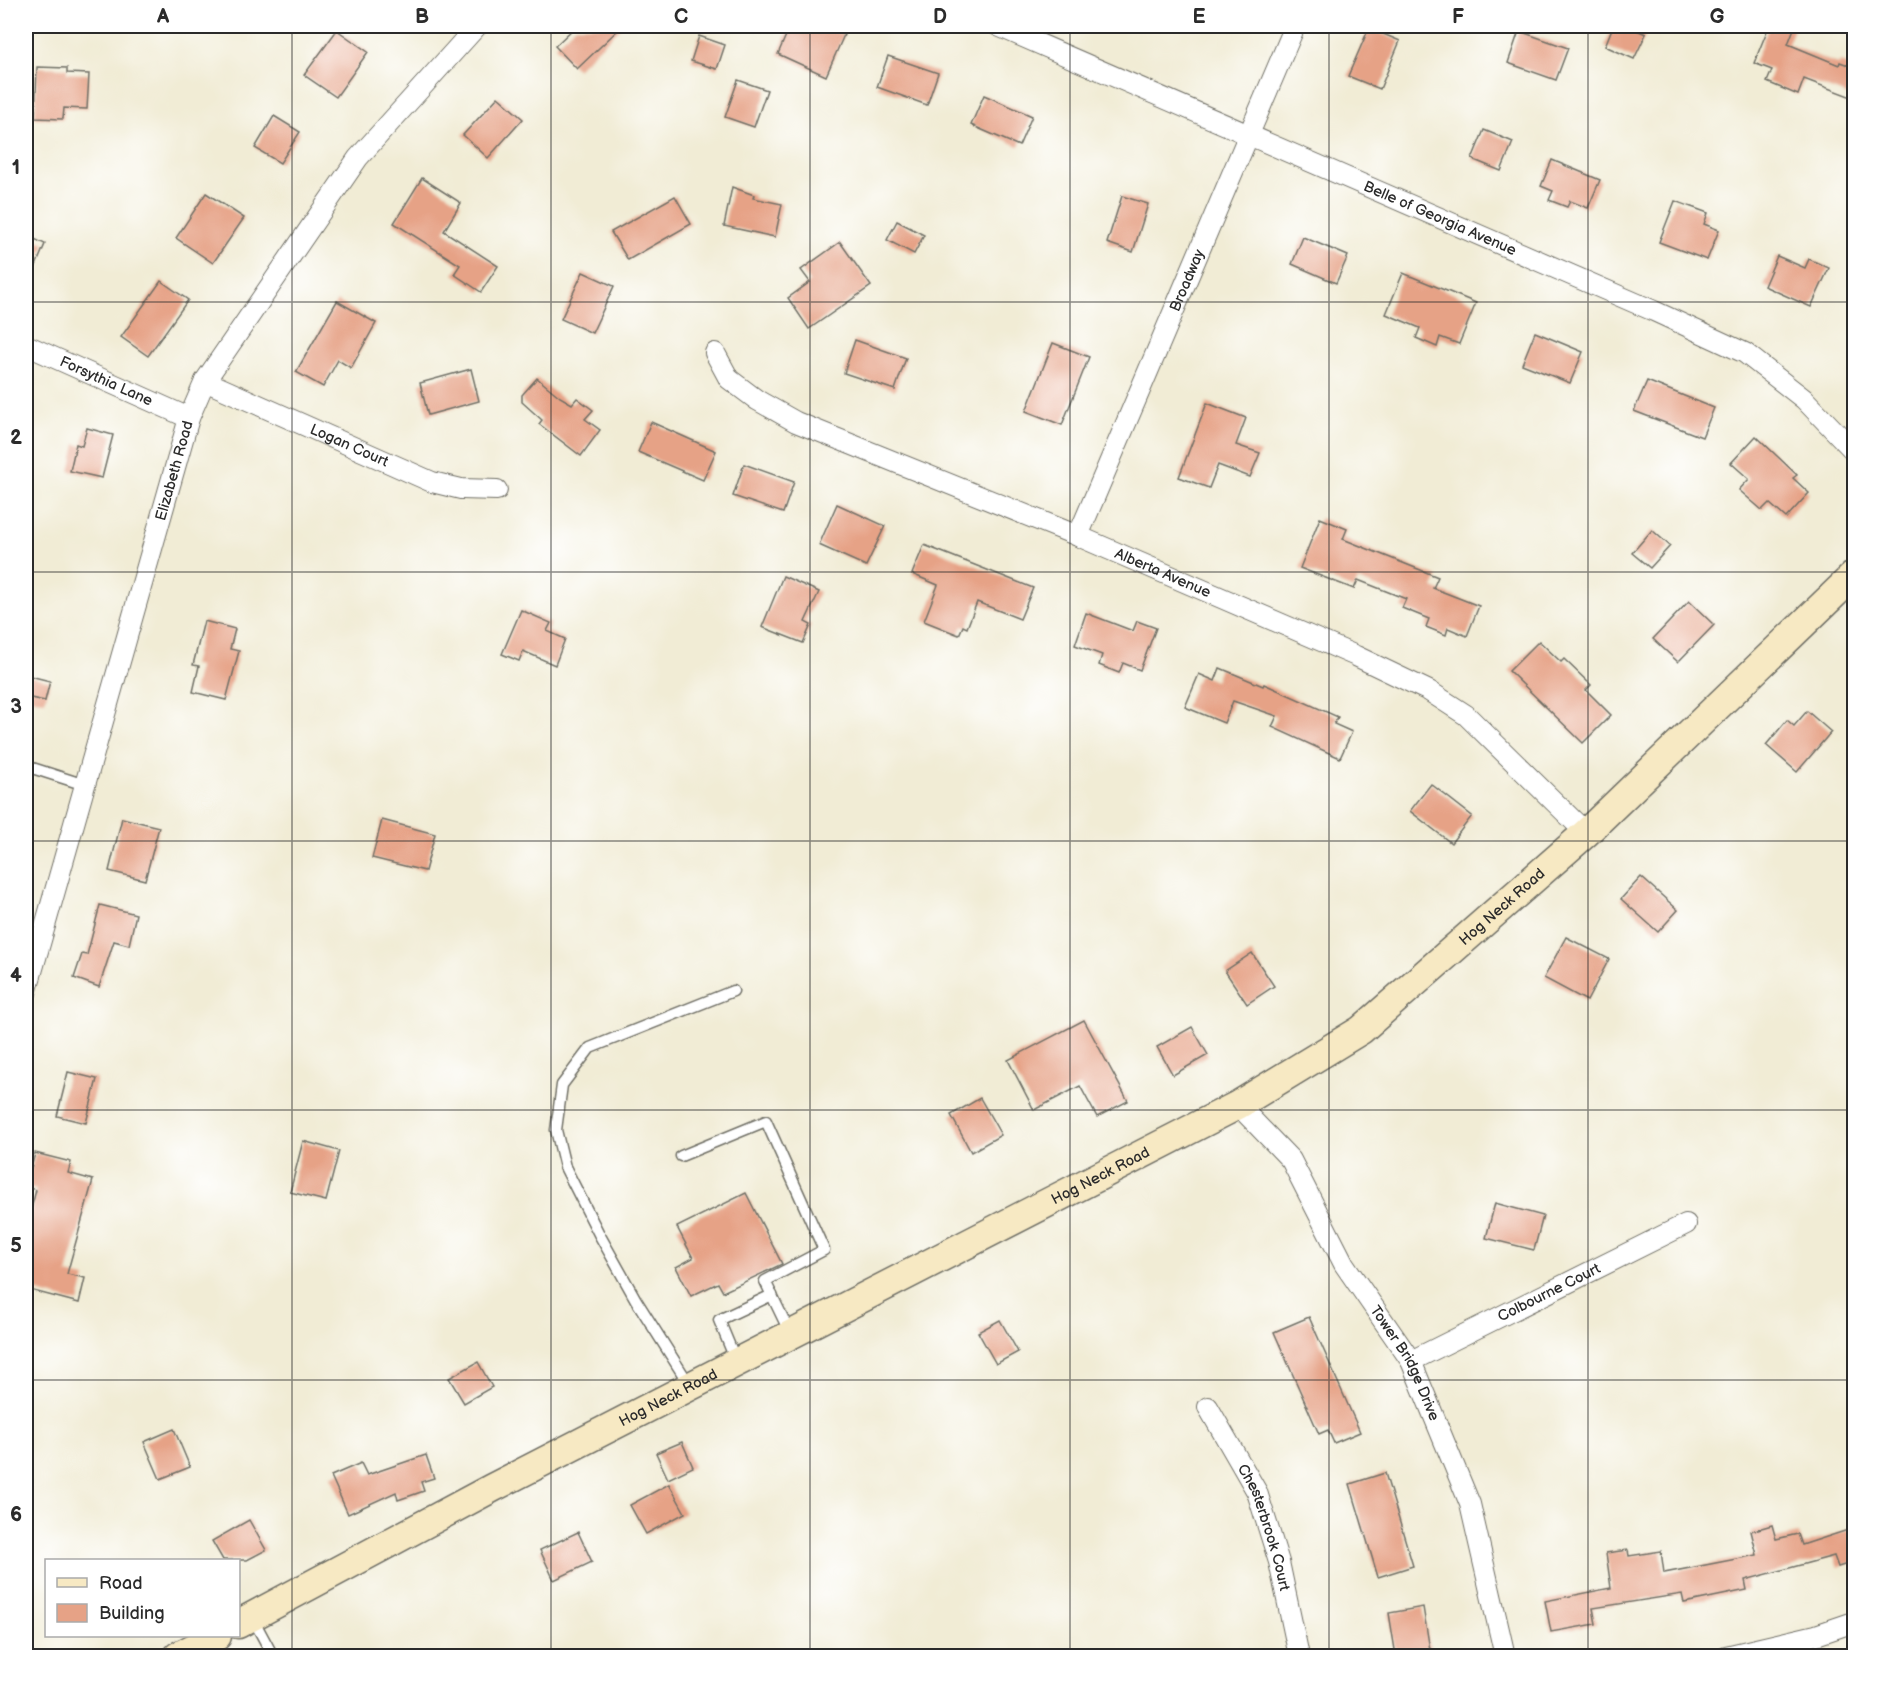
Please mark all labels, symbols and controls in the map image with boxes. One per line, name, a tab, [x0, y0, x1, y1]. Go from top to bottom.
text: A	[156, 5, 170, 29]
text: B	[415, 5, 429, 29]
text: C	[674, 5, 688, 29]
text: D	[933, 5, 947, 29]
text: E	[1193, 5, 1206, 29]
text: F	[1452, 5, 1464, 29]
text: G	[1710, 5, 1725, 29]
text: 1	[12, 156, 20, 180]
street label: Belle of Georgia Avenue	[1361, 176, 1520, 260]
street label: Broadway	[1165, 246, 1209, 314]
street label: Forsythia Lane	[57, 352, 156, 410]
street label: Elizabeth Road	[151, 418, 197, 523]
street label: Logan Court	[307, 419, 392, 471]
text: 2	[10, 426, 22, 450]
street label: Alberta Avenue	[1112, 544, 1214, 602]
text: 3	[10, 695, 22, 719]
street label: Hog Neck Road	[1455, 864, 1549, 949]
text: 4	[10, 964, 22, 988]
street label: Hog Neck Road	[1048, 1143, 1153, 1209]
text: 5	[10, 1234, 22, 1258]
street label: Colbourne Court	[1494, 1259, 1604, 1326]
street label: Tower Bridge Drive	[1366, 1302, 1444, 1423]
street label: Hog Neck Road	[616, 1364, 720, 1431]
street label: Chesterbrook Court	[1233, 1461, 1294, 1593]
text: 6	[10, 1503, 22, 1527]
legend	[45, 1559, 240, 1637]
text: Road	[99, 1573, 143, 1594]
text: Building	[99, 1603, 165, 1624]

